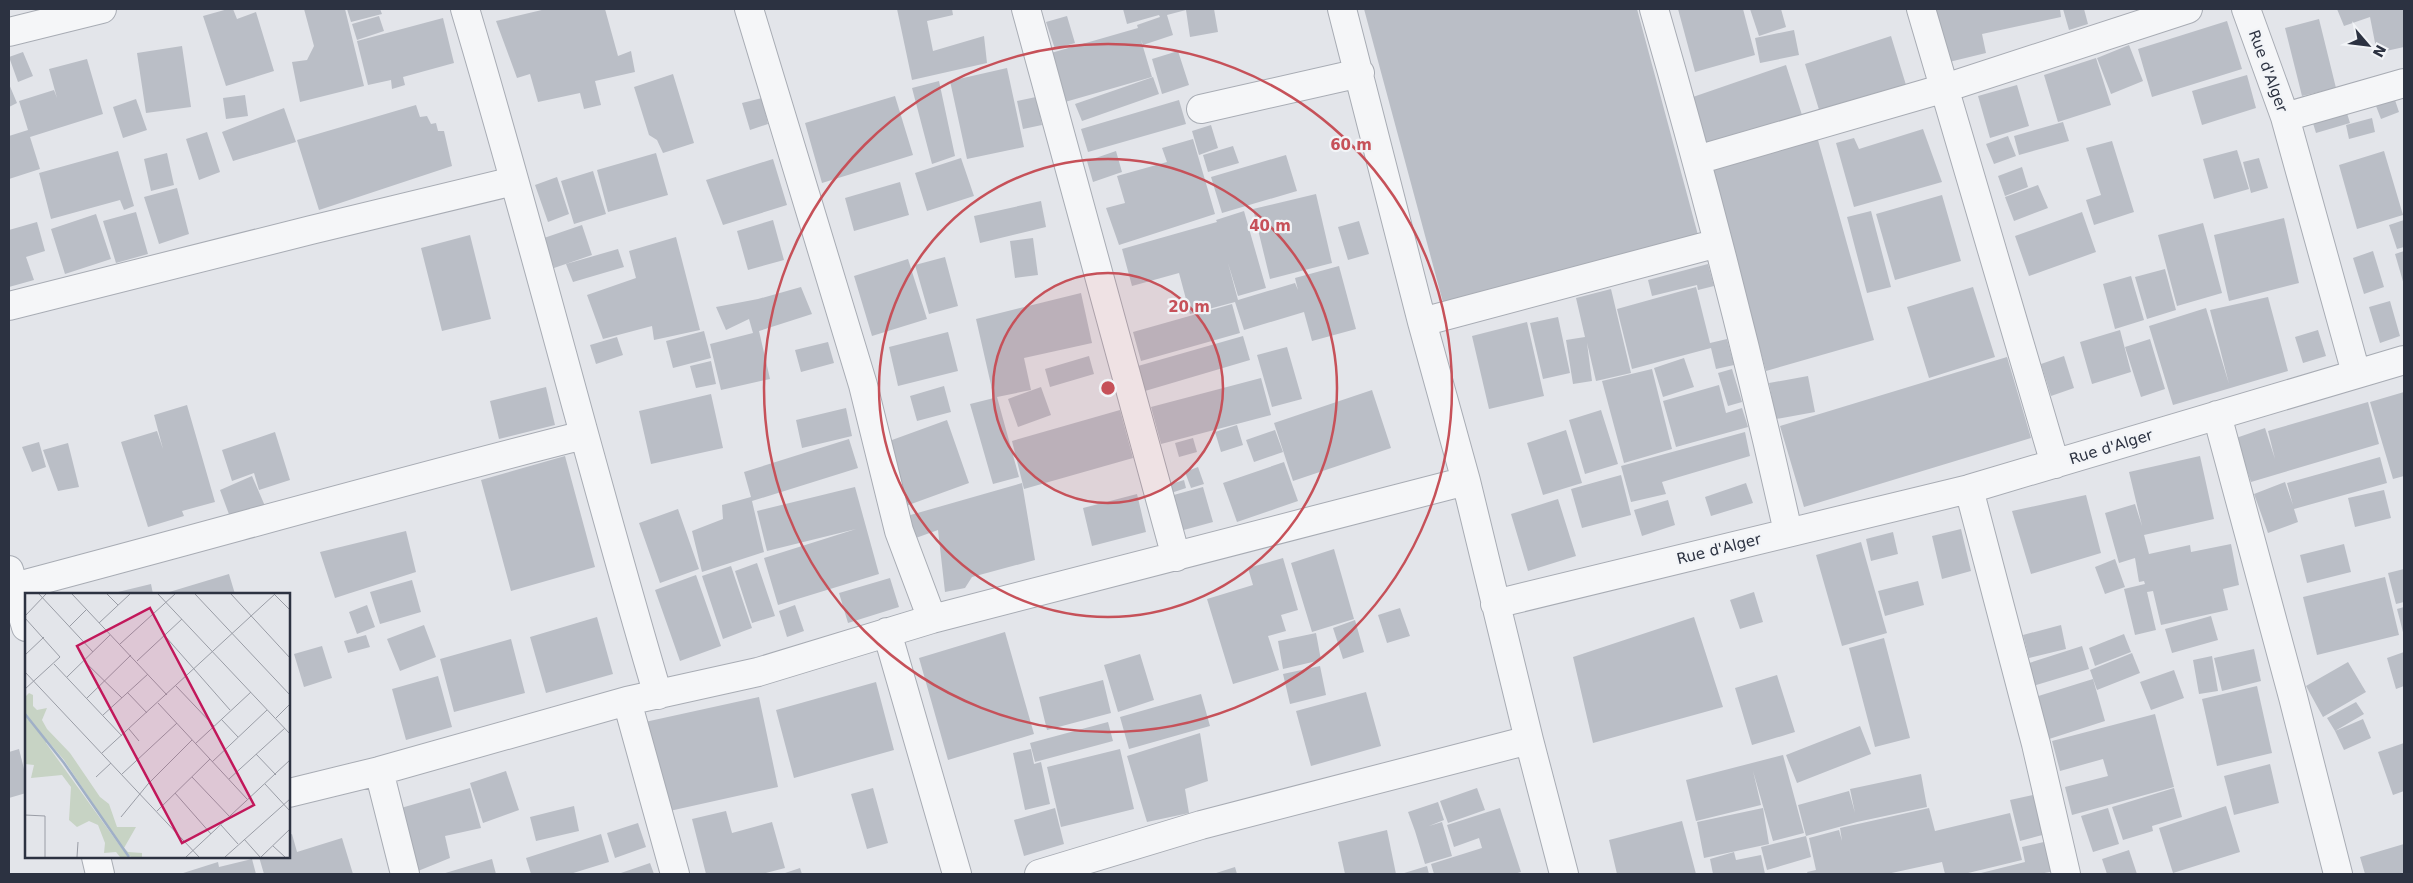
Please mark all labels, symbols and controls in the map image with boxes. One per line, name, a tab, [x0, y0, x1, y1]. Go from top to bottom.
north arrow	[2343, 20, 2393, 70]
street label: Rue d'Alger	[2245, 27, 2291, 115]
text: N	[2370, 42, 2389, 60]
text: 60 m	[1330, 136, 1372, 154]
text: 40 m	[1249, 217, 1291, 235]
text: 20 m	[1168, 298, 1210, 316]
centre of rings	[1099, 379, 1117, 397]
street label: Rue d'Alger	[2067, 426, 2156, 468]
street label: Rue d'Alger	[1675, 530, 1764, 568]
inset map	[25, 593, 290, 858]

